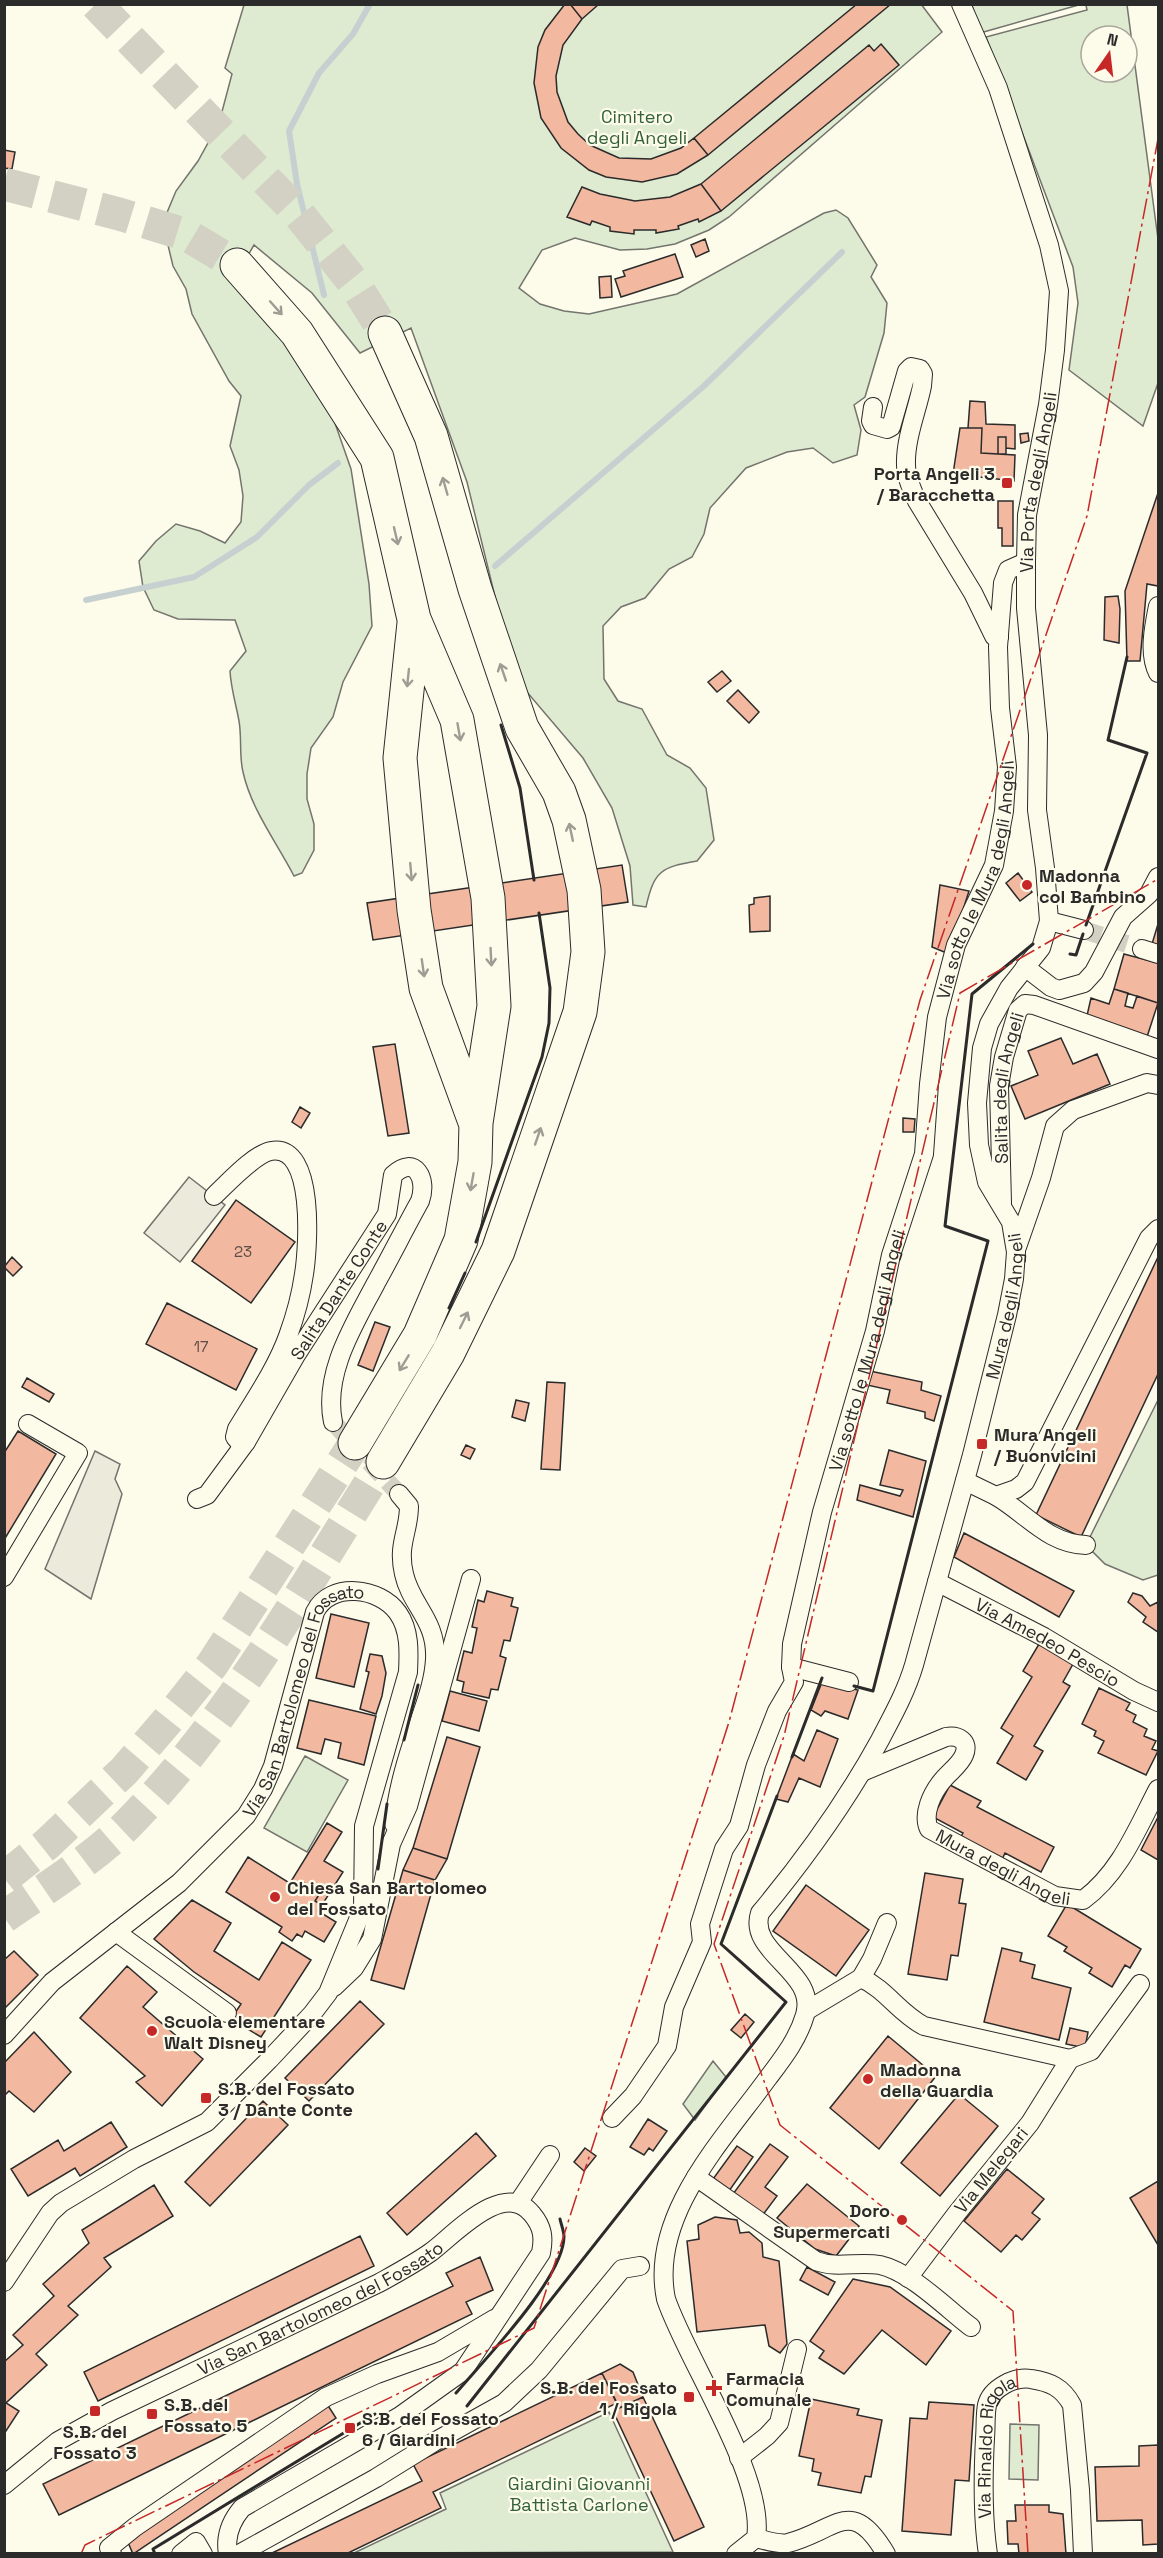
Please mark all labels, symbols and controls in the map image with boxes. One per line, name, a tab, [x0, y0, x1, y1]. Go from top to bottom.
north arrow	[1079, 24, 1139, 84]
text: N	[1105, 28, 1120, 51]
park label: Cimitero degli Angeli	[587, 105, 687, 149]
one-way arrow	[269, 301, 283, 316]
street label: Via Porta degli Angeli	[1015, 391, 1061, 573]
place label: Porta Angeli 3 / Baracchetta	[874, 462, 996, 506]
marker: Porta Angeli 3 / Baracchetta	[1000, 476, 1014, 490]
one-way arrow	[439, 477, 450, 496]
one-way arrow	[390, 526, 402, 545]
one-way arrow	[497, 663, 508, 682]
one-way arrow	[402, 667, 413, 687]
one-way arrow	[454, 722, 465, 741]
street label: Via sotto le Mura degli Angeli	[931, 759, 1019, 1002]
one-way arrow	[565, 823, 577, 842]
one-way arrow	[406, 861, 417, 881]
place label: Madonna col Bambino	[1039, 864, 1146, 908]
marker: Madonna col Bambino	[1020, 878, 1034, 892]
one-way arrow	[486, 946, 497, 966]
one-way arrow	[417, 958, 428, 977]
street label: Salita degli Angeli	[987, 1009, 1028, 1164]
one-way arrow	[533, 1127, 544, 1146]
one-way arrow	[466, 1171, 477, 1191]
street label: Salita Dante Conte	[285, 1215, 392, 1364]
street label: Via sotto le Mura degli Angeli	[823, 1226, 910, 1474]
street label: Mura degli Angeli	[980, 1231, 1027, 1382]
house number: 23	[234, 1242, 252, 1261]
one-way arrow	[459, 1312, 471, 1330]
house number: 17	[194, 1337, 208, 1356]
one-way arrow	[397, 1354, 409, 1371]
place label: Mura Angeli / Buonvicini	[993, 1423, 1097, 1467]
marker: Mura Angeli / Buonvicini	[975, 1437, 989, 1451]
street label: Via San Bartolomeo del Fossato	[237, 1579, 366, 1821]
street label: Via Amedeo Pescio	[971, 1592, 1125, 1692]
street label: Mura degli Angeli	[932, 1823, 1072, 1910]
place label: Chiesa San Bartolomeo del Fossato	[287, 1876, 487, 1920]
marker: Chiesa San Bartolomeo del Fossato	[268, 1890, 282, 1904]
place label: Scuola elementare Walt Disney	[164, 2010, 325, 2054]
marker: Scuola elementare Walt Disney	[145, 2024, 159, 2038]
place label: Madonna della Guardia	[880, 2058, 994, 2102]
marker: Madonna della Guardia	[861, 2072, 875, 2086]
place label: S.B. del Fossato 3 / Dante Conte	[218, 2077, 355, 2121]
marker: S.B. del Fossato 3 / Dante Conte	[199, 2091, 213, 2105]
street label: Via Melegari	[949, 2122, 1033, 2218]
place label: Doro Supermercati	[773, 2199, 890, 2243]
marker: Doro Supermercati	[895, 2213, 909, 2227]
street label: Via San Bartolomeo del Fossato	[194, 2236, 448, 2380]
place label: Farmacia Comunale	[726, 2367, 812, 2411]
street label: Via Rinaldo Rigola	[972, 2369, 1019, 2519]
place label: S.B. del Fossato 1 / Rigola	[540, 2376, 678, 2420]
marker: Farmacia Comunale	[707, 2381, 721, 2395]
marker: S.B. del Fossato 1 / Rigola	[682, 2390, 696, 2404]
place label: S.B. del Fossato 5	[164, 2393, 248, 2437]
marker: S.B. del Fossato 3	[88, 2404, 102, 2418]
marker: S.B. del Fossato 5	[145, 2407, 159, 2421]
place label: S.B. del Fossato 6 / Giardini	[362, 2407, 499, 2451]
place label: S.B. del Fossato 3	[53, 2420, 137, 2464]
marker: S.B. del Fossato 6 / Giardini	[343, 2421, 357, 2435]
park label: Giardini Giovanni Battista Carlone	[508, 2472, 650, 2516]

